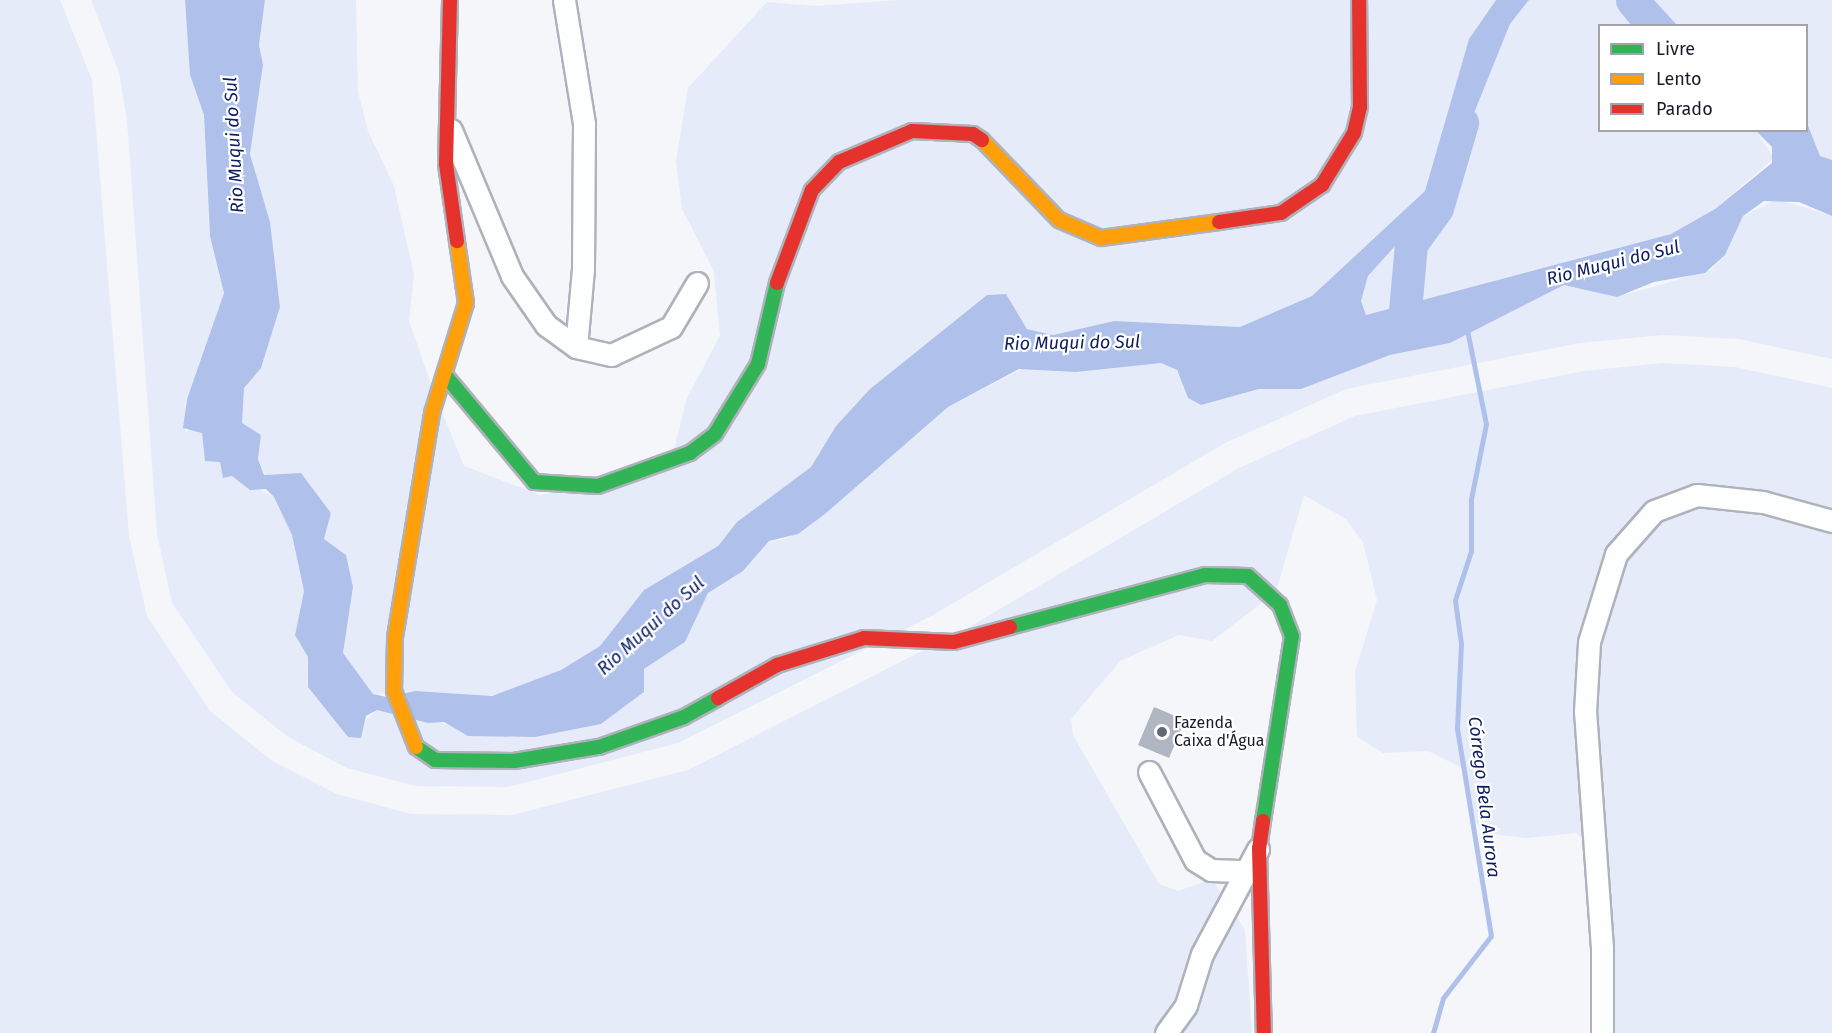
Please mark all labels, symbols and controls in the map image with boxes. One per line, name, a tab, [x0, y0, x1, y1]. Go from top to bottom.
legend	[1598, 24, 1808, 132]
text: Livre	[1656, 38, 1695, 60]
text: Lento	[1656, 68, 1702, 90]
water label: Rio Muqui do Sul	[220, 76, 248, 214]
text: Parado	[1656, 98, 1713, 120]
water label: Rio Muqui do Sul	[1544, 236, 1682, 290]
water label: Rio Muqui do Sul	[1004, 331, 1140, 355]
water label: Rio Muqui do Sul	[593, 572, 709, 680]
place label: Fazenda Caixa d'Água	[1174, 713, 1264, 751]
water label: Córrego Bela Aurora	[1463, 715, 1505, 879]
marker: Fazenda Caixa d'Água	[1155, 725, 1169, 739]

